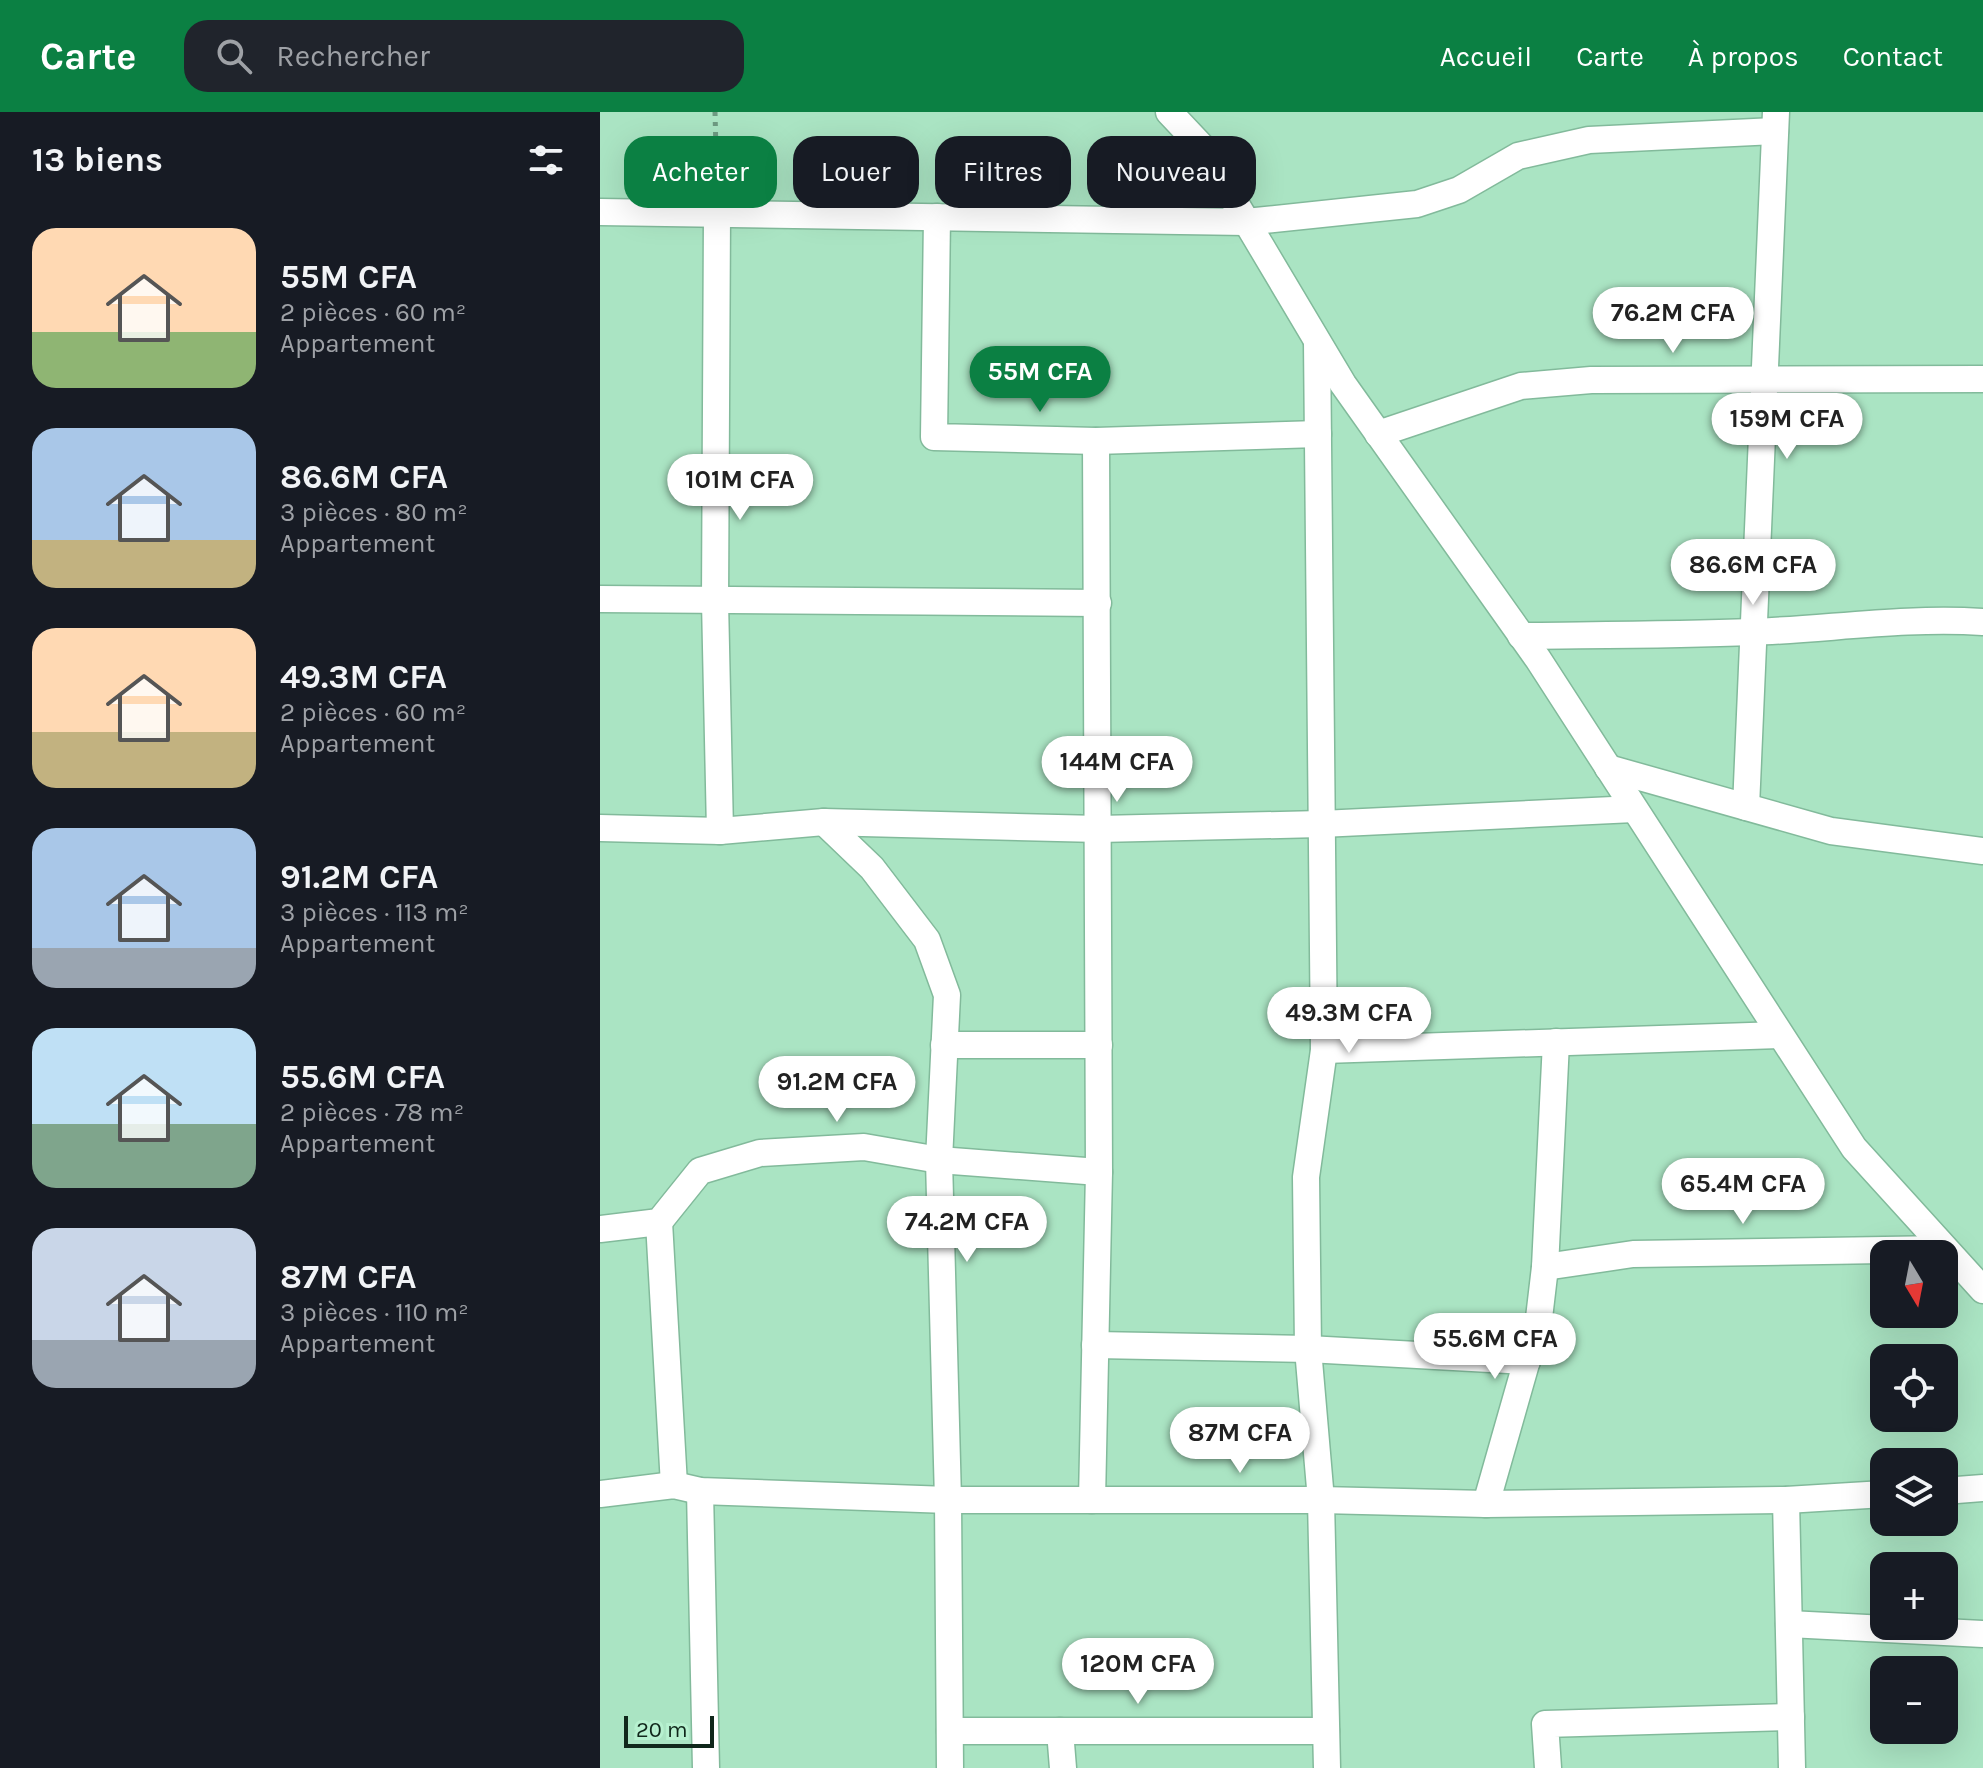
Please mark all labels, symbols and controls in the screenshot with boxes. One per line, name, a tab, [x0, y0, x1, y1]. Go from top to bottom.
search box	[184, 20, 744, 92]
text: Carte	[40, 34, 136, 79]
icon: search	[212, 34, 256, 78]
text: Rechercher	[276, 38, 430, 74]
text: Accueil	[1440, 40, 1532, 73]
text: Carte	[1576, 40, 1644, 73]
text: À propos	[1688, 40, 1799, 73]
text: Contact	[1843, 40, 1943, 73]
chip: Acheter	[624, 136, 777, 208]
chip: Louer	[793, 136, 919, 208]
chip: Filtres	[935, 136, 1071, 208]
chip: Nouveau	[1087, 136, 1256, 208]
icon: filters	[524, 138, 568, 182]
text: 13 biens	[32, 140, 163, 180]
text: 55M CFA	[280, 257, 417, 297]
icon: home	[96, 260, 192, 356]
pin: 76.2M CFA	[1581, 287, 1765, 355]
text: 2 pièces · 60 m²	[280, 297, 466, 328]
text: 76.2M CFA	[1611, 297, 1735, 328]
text: Appartement	[280, 328, 435, 359]
pin: 55M CFA	[966, 346, 1114, 414]
text: 55M CFA	[988, 356, 1092, 387]
pin: 159M CFA	[1704, 393, 1870, 461]
text: 159M CFA	[1730, 403, 1844, 434]
pin: 101M CFA	[657, 454, 823, 522]
text: 86.6M CFA	[280, 457, 448, 497]
icon: home	[96, 460, 192, 556]
text: 101M CFA	[685, 464, 795, 495]
text: 3 pièces · 80 m²	[280, 497, 468, 528]
text: Appartement	[280, 528, 435, 559]
pin: 86.6M CFA	[1661, 539, 1845, 607]
text: 86.6M CFA	[1689, 549, 1817, 580]
text: 49.3M CFA	[280, 657, 447, 697]
icon: home	[96, 660, 192, 756]
text: 2 pièces · 60 m²	[280, 697, 466, 728]
text: Appartement	[280, 728, 435, 759]
pin: 144M CFA	[1034, 736, 1200, 804]
text: 144M CFA	[1060, 746, 1174, 777]
text: 91.2M CFA	[280, 857, 438, 897]
icon: home	[96, 860, 192, 956]
text: 3 pièces · 113 m²	[280, 897, 469, 928]
text: Appartement	[280, 928, 435, 959]
pin: 49.3M CFA	[1257, 987, 1441, 1055]
text: 49.3M CFA	[1285, 997, 1413, 1028]
pin: 91.2M CFA	[745, 1056, 929, 1124]
text: 55.6M CFA	[280, 1057, 445, 1097]
icon: home	[96, 1060, 192, 1156]
text: 91.2M CFA	[776, 1066, 898, 1097]
text: 2 pièces · 78 m²	[280, 1097, 464, 1128]
text: Appartement	[280, 1128, 435, 1159]
pin: 65.4M CFA	[1651, 1158, 1835, 1226]
text: 65.4M CFA	[1680, 1168, 1806, 1199]
pin: 74.2M CFA	[875, 1196, 1059, 1264]
text: 74.2M CFA	[905, 1206, 1029, 1237]
north arrow	[1870, 1240, 1958, 1328]
map controls	[1870, 1240, 1958, 1744]
text: 87M CFA	[280, 1257, 416, 1297]
icon: home	[96, 1260, 192, 1356]
text: 3 pièces · 110 m²	[280, 1297, 469, 1328]
pin: 55.6M CFA	[1403, 1313, 1587, 1381]
text: 55.6M CFA	[1432, 1323, 1558, 1354]
text: Appartement	[280, 1328, 435, 1359]
button: locate	[1870, 1344, 1958, 1432]
pin: 87M CFA	[1166, 1407, 1314, 1475]
text: 87M CFA	[1188, 1417, 1292, 1448]
button: layers	[1870, 1448, 1958, 1536]
button: +	[1870, 1552, 1958, 1640]
pin: 120M CFA	[1055, 1638, 1221, 1706]
text: 120M CFA	[1080, 1648, 1196, 1679]
button: −	[1870, 1656, 1958, 1744]
scale bar	[624, 1712, 714, 1748]
text: 20 m	[636, 1717, 688, 1743]

